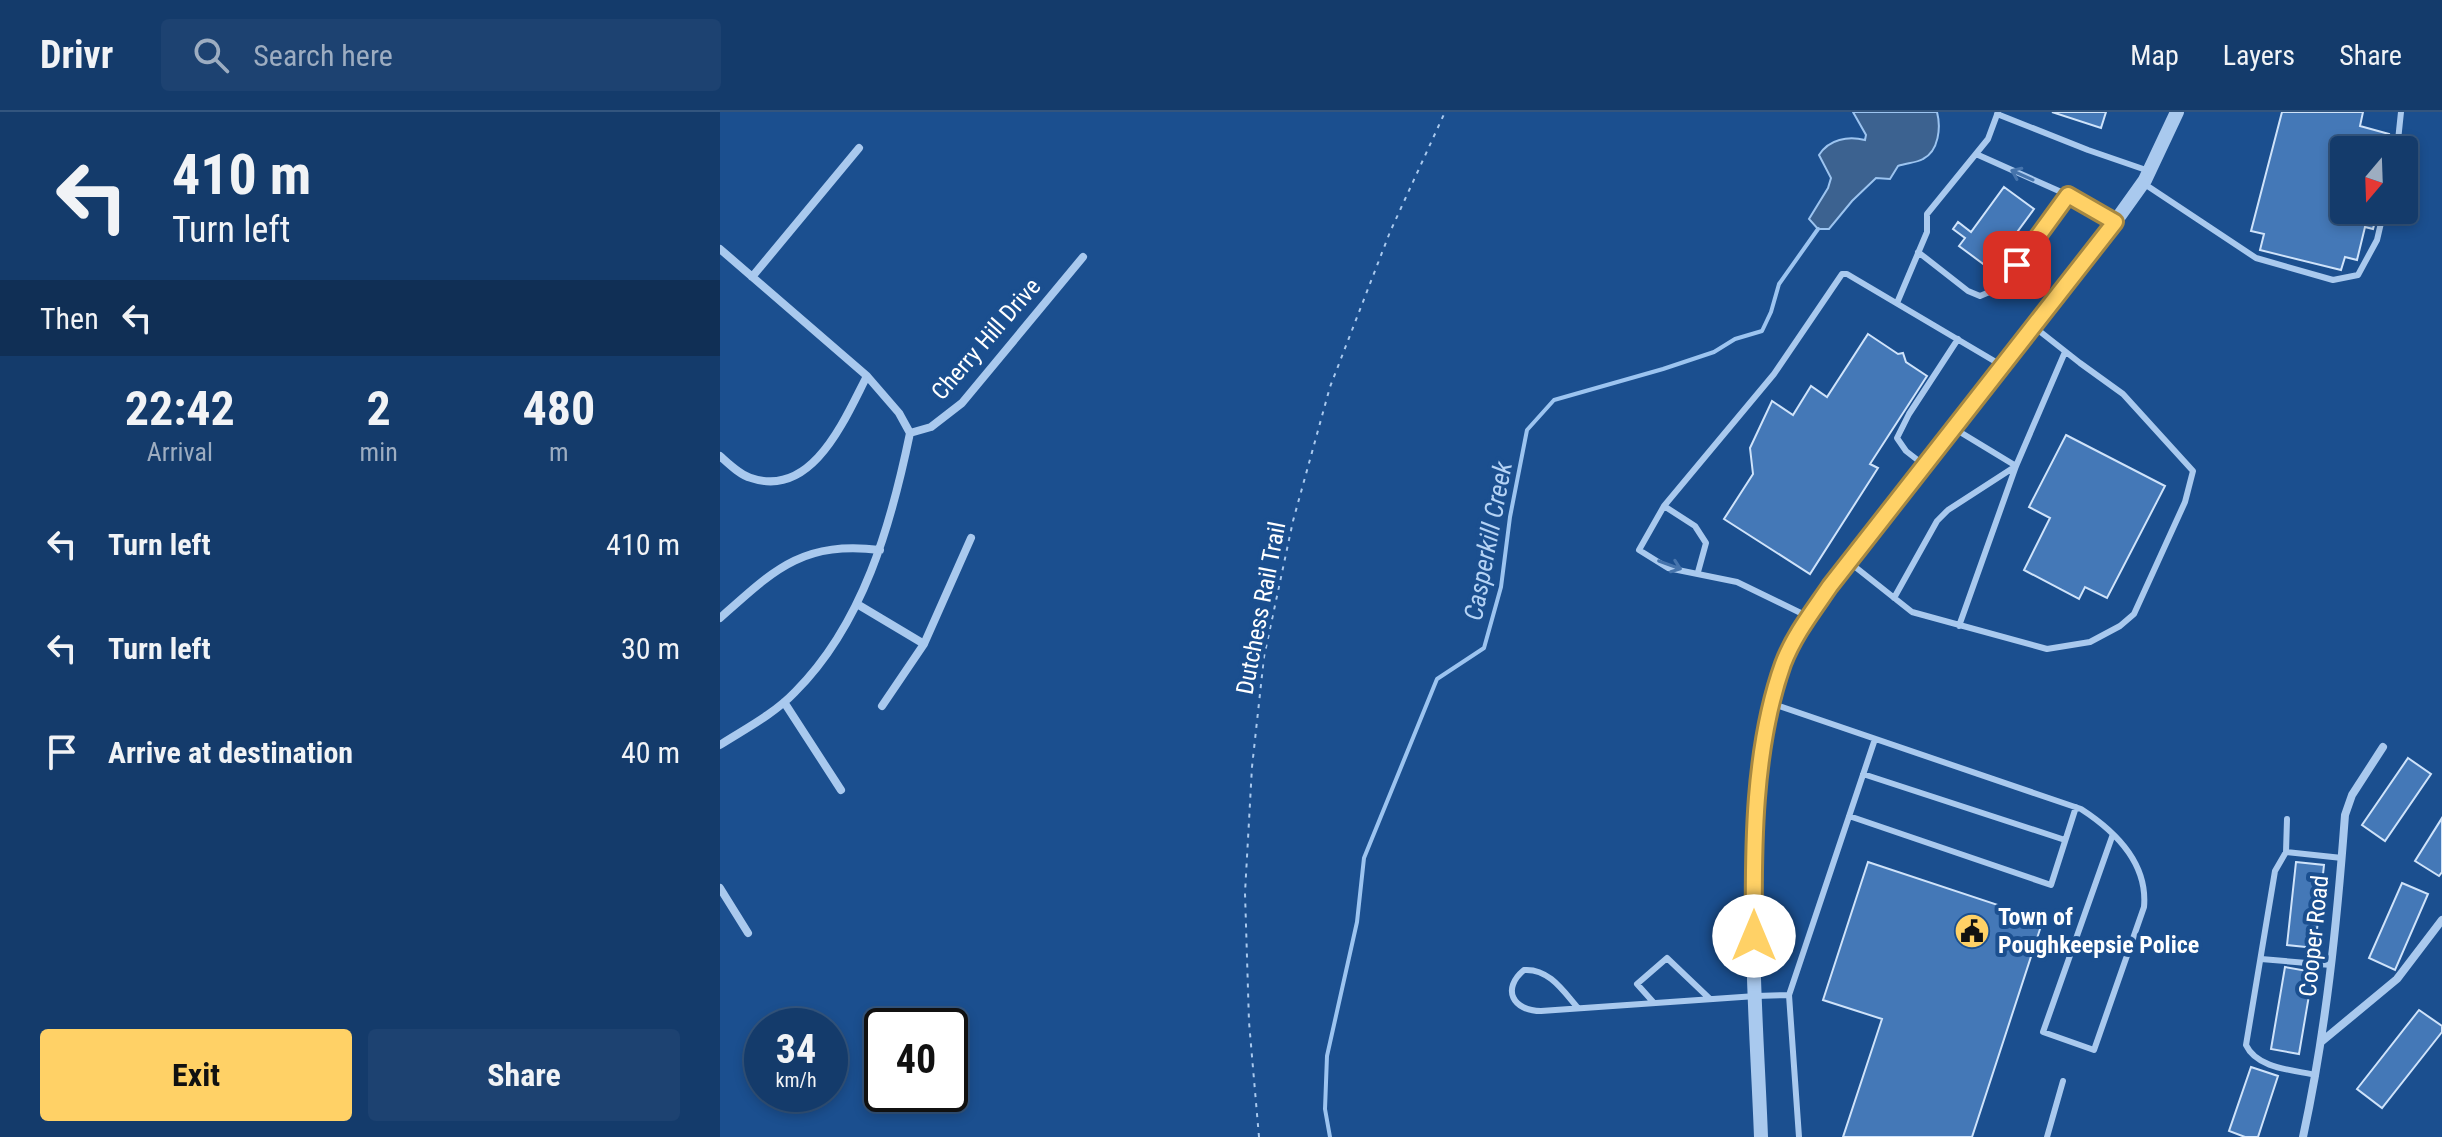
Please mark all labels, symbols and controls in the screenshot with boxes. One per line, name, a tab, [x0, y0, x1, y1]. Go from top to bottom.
search box	[161, 19, 721, 91]
text: Drivr	[40, 33, 113, 77]
icon: search	[189, 33, 233, 77]
text: Search here	[253, 38, 393, 73]
text: Map	[2130, 39, 2179, 72]
text: Layers	[2223, 39, 2295, 72]
text: Share	[2339, 39, 2402, 72]
north arrow	[2330, 136, 2418, 224]
map controls	[2330, 136, 2418, 224]
text: 410 m	[172, 142, 311, 208]
icon: left	[40, 144, 144, 248]
one-way arrow	[2010, 166, 2035, 181]
text: Turn left	[172, 209, 290, 251]
pin	[1983, 231, 2051, 299]
icon: arrive	[1995, 243, 2039, 287]
street label: Cherry Hill Drive	[926, 273, 1046, 405]
icon: left	[115, 296, 159, 340]
text: Then	[40, 301, 99, 336]
text: 22:42	[125, 380, 235, 437]
text: 2	[367, 380, 391, 437]
text: 480	[522, 380, 595, 437]
text: Arrival	[147, 437, 213, 467]
text: min	[360, 437, 398, 467]
text: m	[549, 437, 569, 467]
water label: Casperkill Creek	[1458, 458, 1518, 623]
street label: Dutchess Rail Trail	[1231, 519, 1291, 697]
icon: left	[40, 522, 84, 566]
text: Turn left	[108, 527, 211, 562]
text: 410 m	[606, 527, 680, 562]
one-way arrow	[1657, 559, 1682, 574]
icon: left	[40, 626, 84, 670]
text: Turn left	[108, 631, 211, 666]
text: 30 m	[621, 631, 680, 666]
icon: arrive	[40, 730, 84, 774]
text: Arrive at destination	[108, 735, 353, 770]
text: 40 m	[621, 735, 680, 770]
street label: Cooper Road	[2294, 874, 2334, 998]
position arrow	[1712, 894, 1796, 978]
place label: Town of Poughkeepsie Police	[1998, 903, 2199, 959]
public building icon: Town of Poughkeepsie Police	[1953, 912, 1991, 950]
speed limit sign: 40	[864, 1008, 968, 1112]
text: 34	[776, 1026, 816, 1073]
button: Exit	[40, 1029, 352, 1121]
button: Share	[368, 1029, 680, 1121]
text: km/h	[775, 1068, 817, 1092]

